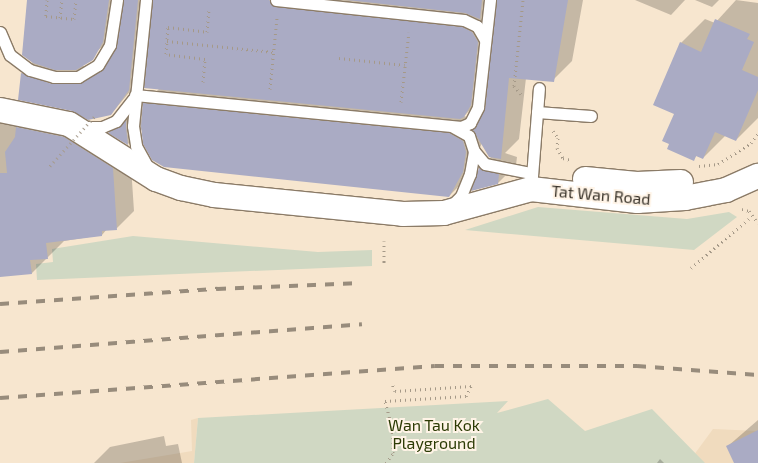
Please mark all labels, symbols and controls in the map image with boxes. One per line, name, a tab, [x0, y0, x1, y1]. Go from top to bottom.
street label: Tat Wan Road	[550, 181, 652, 209]
park label: Wan Tau Kok Playground	[388, 415, 480, 453]

